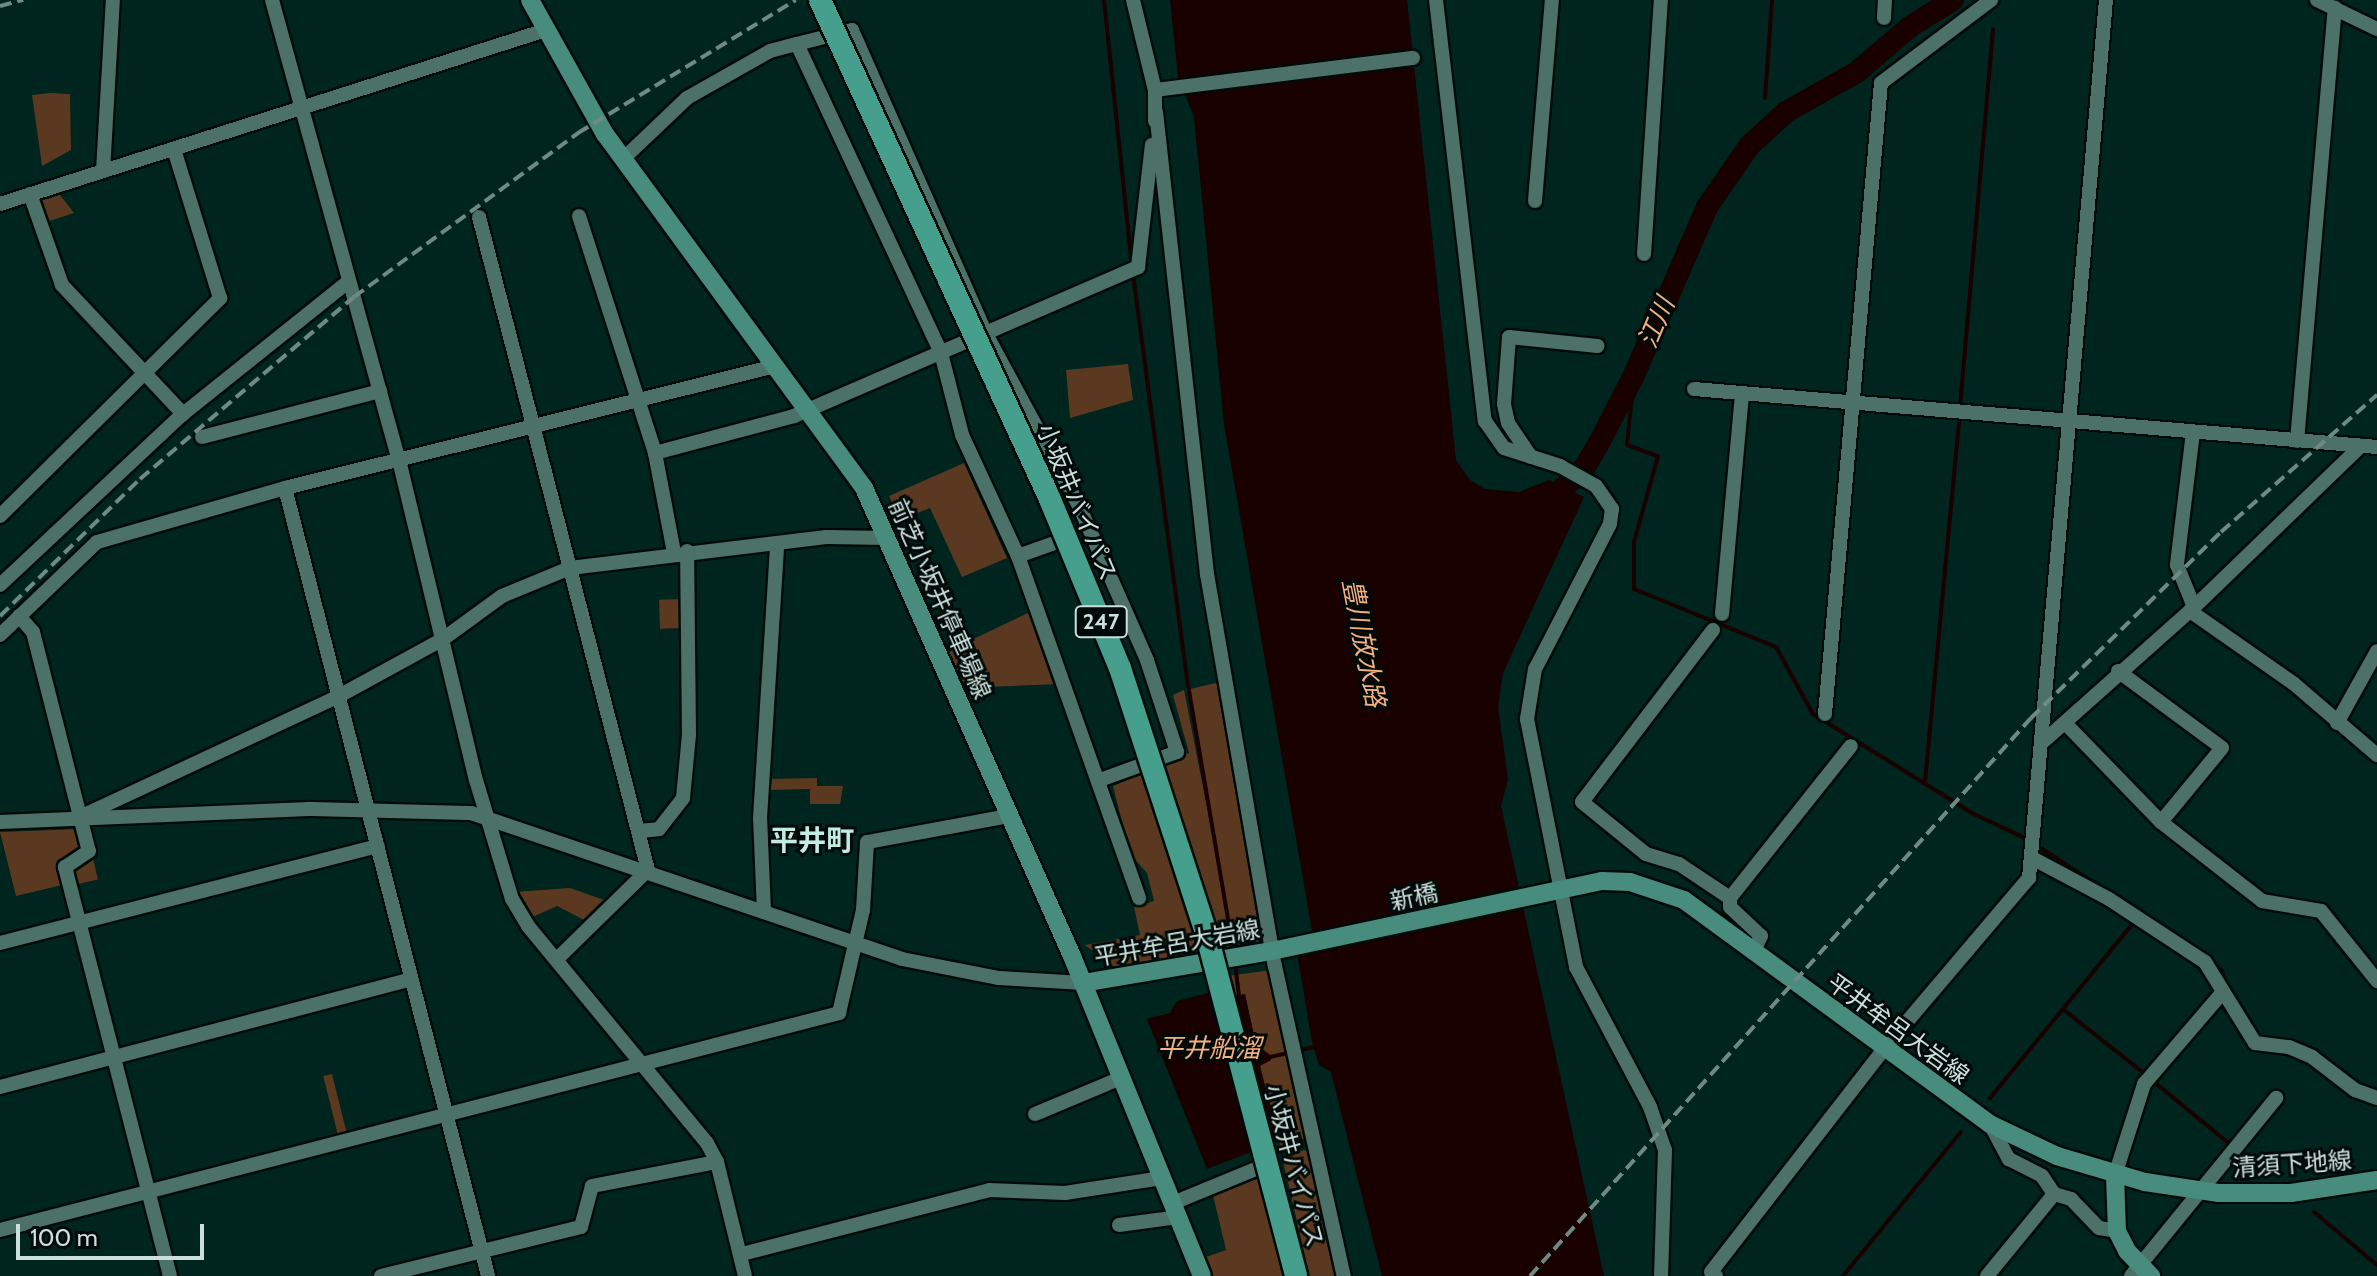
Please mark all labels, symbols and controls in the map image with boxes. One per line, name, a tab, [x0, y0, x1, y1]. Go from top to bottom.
water label: 江川	[1632, 293, 1682, 353]
street label: 小坂井バイパス	[1031, 419, 1123, 585]
street label: 前芝小坂井停車場線	[883, 494, 997, 704]
water label: 豊川放水路	[1335, 576, 1391, 710]
road number: 247	[1073, 604, 1129, 640]
district label: 平井町	[770, 823, 854, 857]
street label: 新橋	[1388, 878, 1440, 916]
street label: 平井牟呂大岩線	[1092, 914, 1262, 972]
street label: 平井牟呂大岩線	[1822, 968, 1974, 1090]
water label: 平井船溜	[1157, 1033, 1261, 1065]
street label: 小坂井バイパス	[1258, 1081, 1330, 1251]
street label: 清須下地線	[2231, 1145, 2353, 1183]
scale bar	[20, 1208, 208, 1258]
text: 100 m	[30, 1223, 98, 1252]

